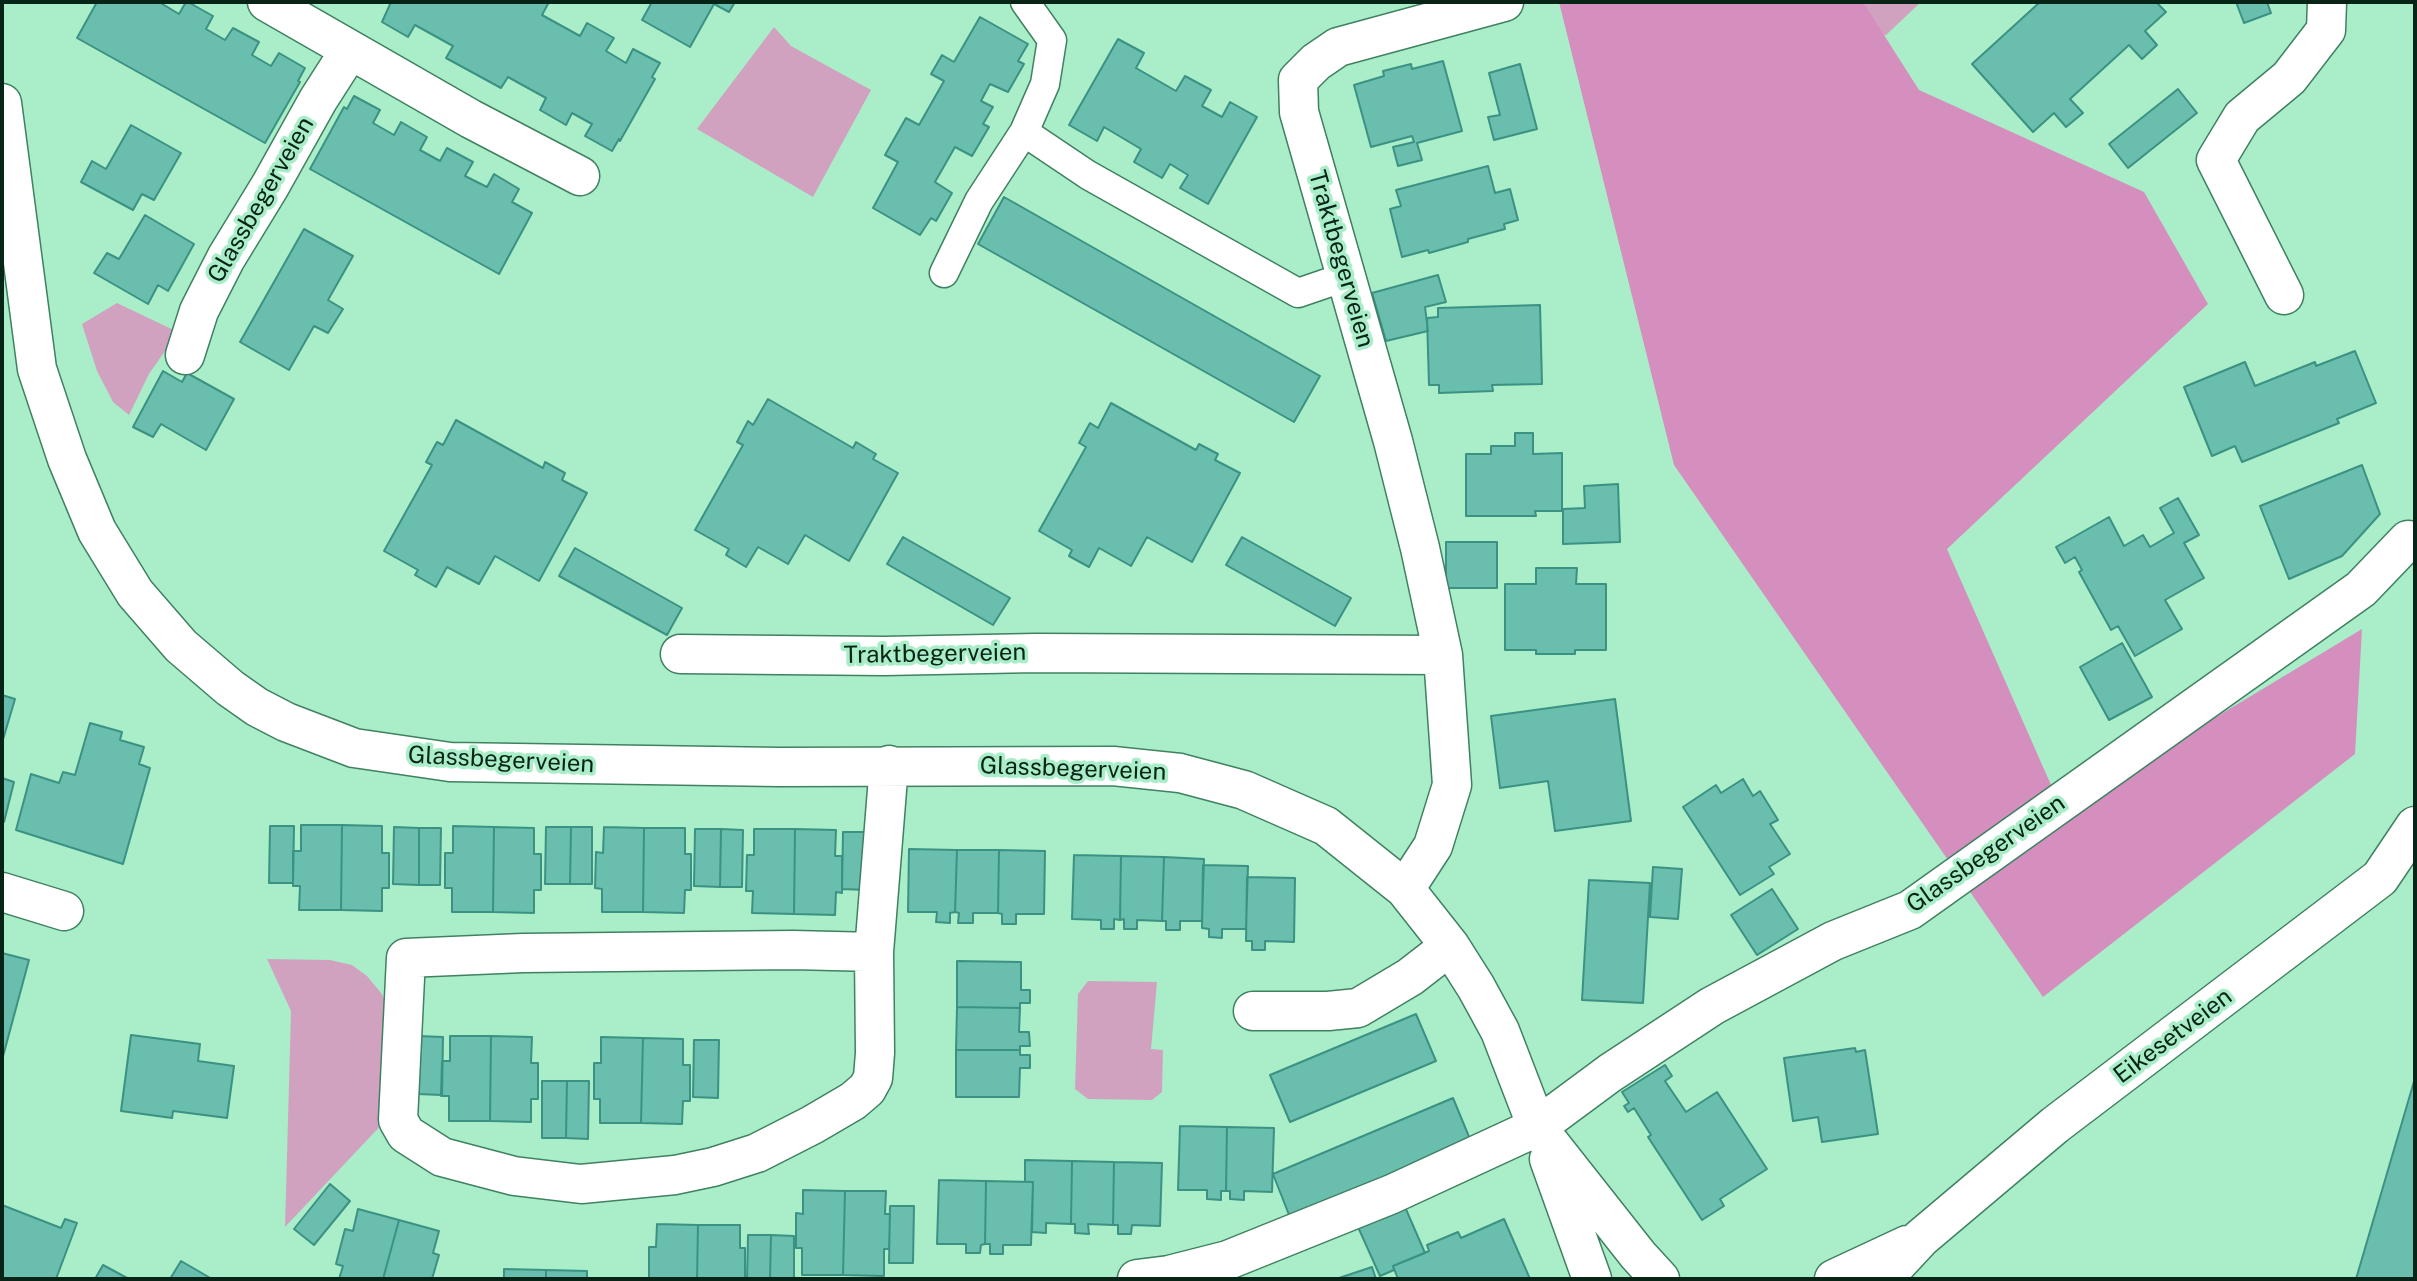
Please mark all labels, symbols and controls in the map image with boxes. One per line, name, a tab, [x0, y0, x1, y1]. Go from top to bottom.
street label: Glassbegerveien	[202, 112, 320, 288]
street label: Traktbegerveien	[1302, 167, 1380, 351]
street label: Traktbegerveien	[843, 638, 1027, 670]
street label: Glassbegerveien	[407, 741, 595, 779]
street label: Glassbegerveien	[979, 751, 1167, 787]
street label: Glassbegerveien	[1901, 789, 2071, 919]
street label: Eikesetveien	[2108, 982, 2238, 1090]

